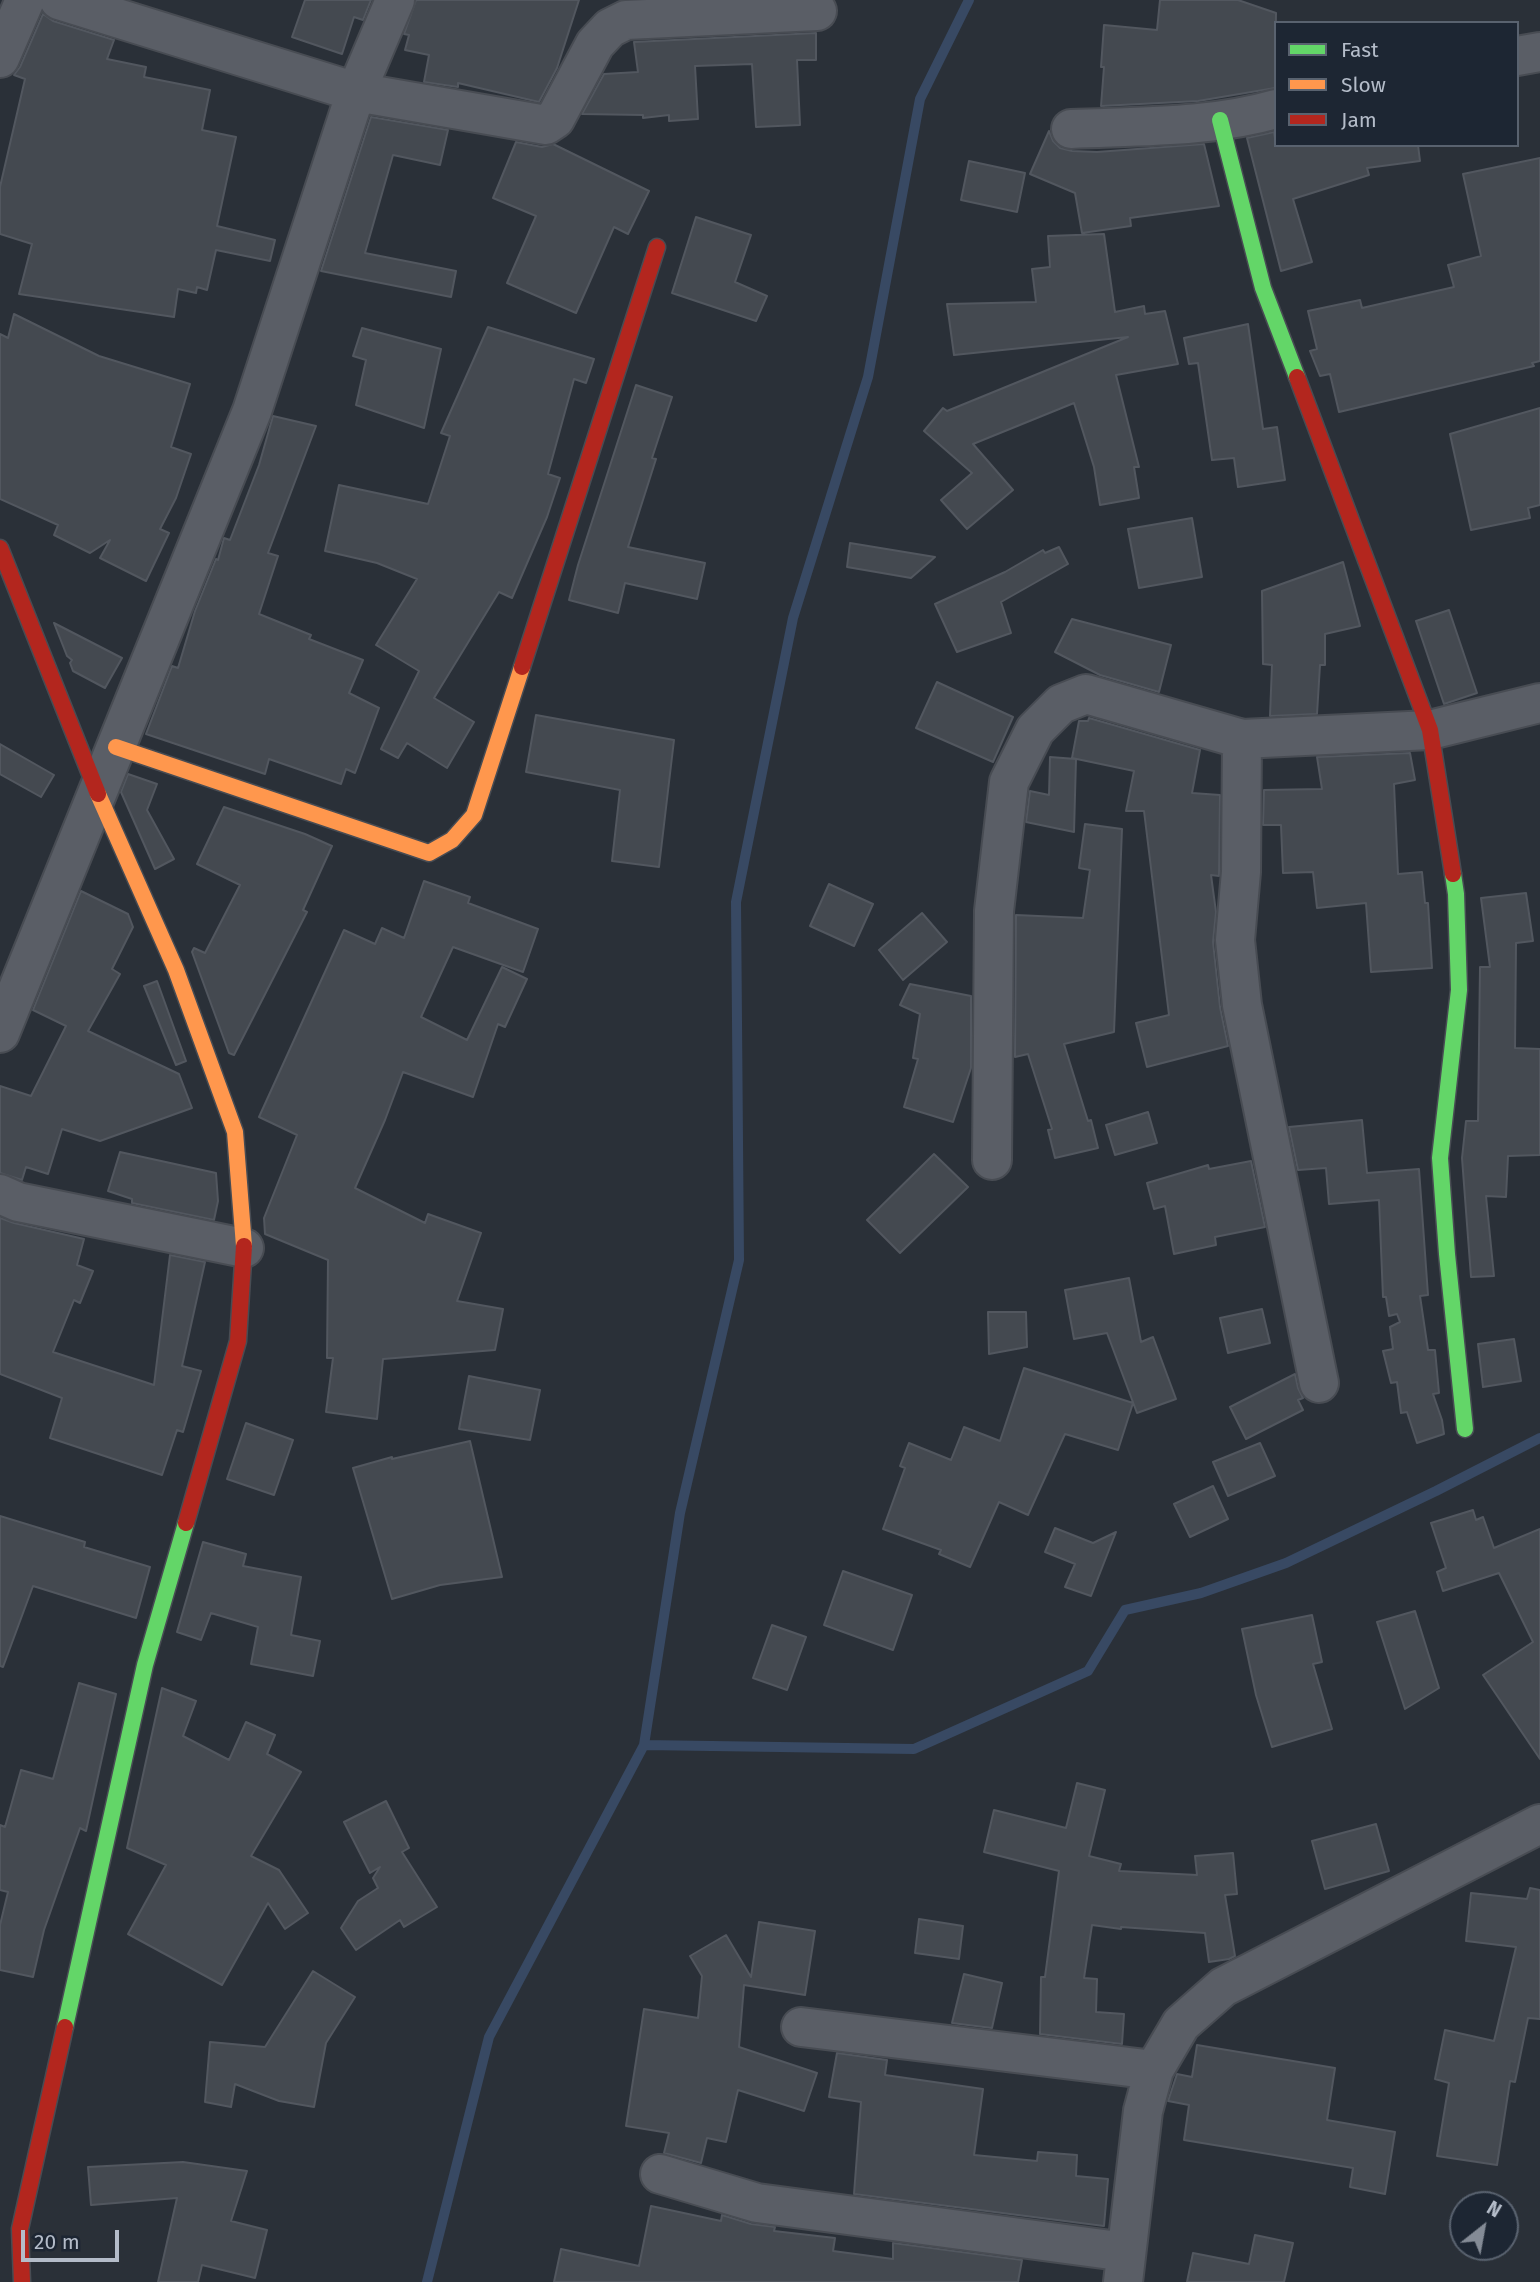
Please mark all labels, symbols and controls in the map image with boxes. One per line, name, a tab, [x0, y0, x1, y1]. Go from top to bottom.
legend	[1274, 21, 1519, 147]
text: Fast	[1341, 37, 1379, 63]
text: Slow	[1341, 72, 1386, 98]
text: Jam	[1341, 107, 1377, 133]
north arrow	[1449, 2191, 1519, 2261]
text: N	[1483, 2196, 1505, 2222]
scale bar	[24, 2216, 122, 2260]
text: 20 m	[34, 2229, 80, 2255]

